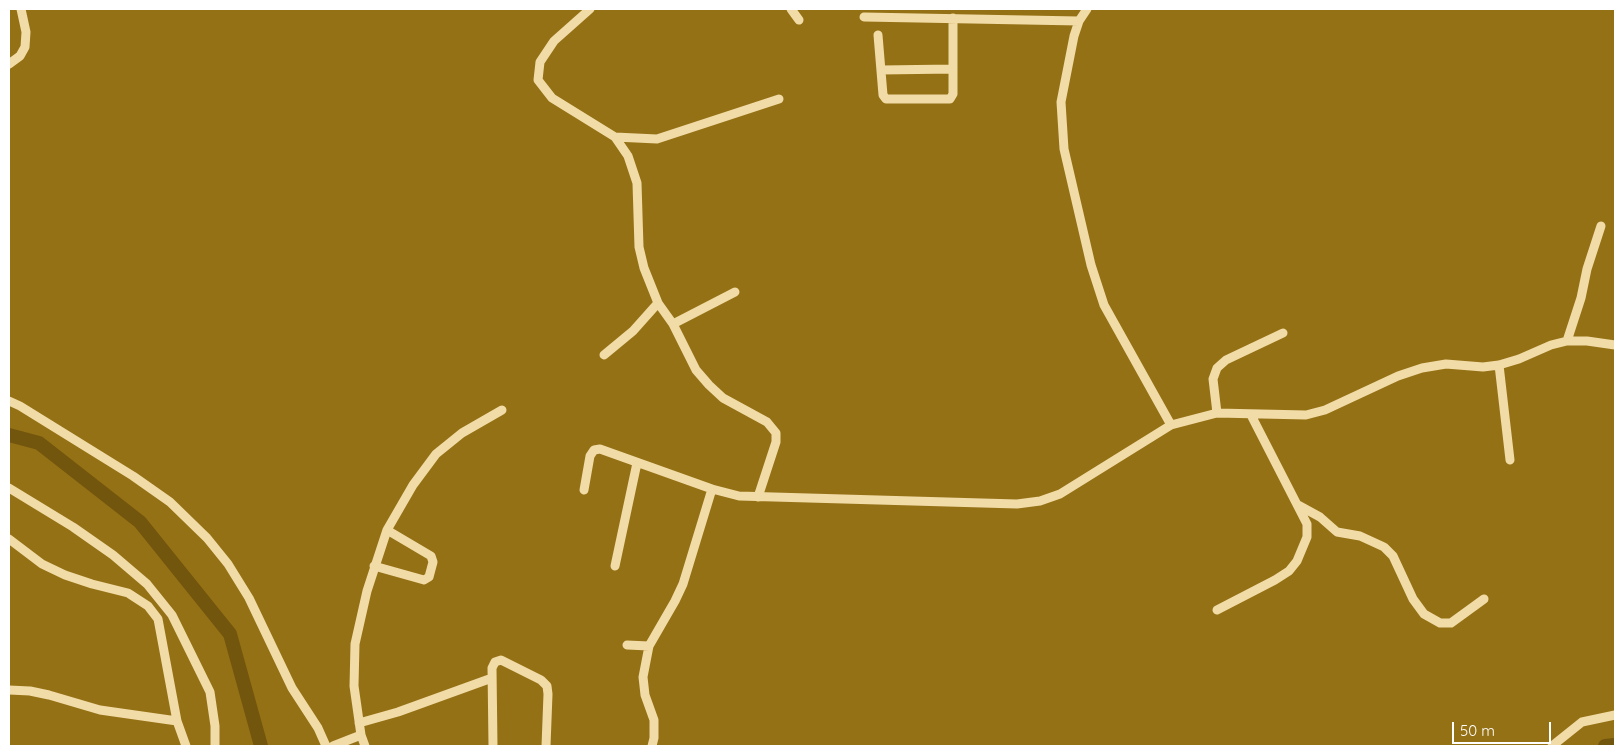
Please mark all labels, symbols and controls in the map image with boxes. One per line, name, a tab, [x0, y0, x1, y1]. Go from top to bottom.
scale bar	[1454, 712, 1553, 744]
text: 50 m	[1460, 721, 1495, 740]

